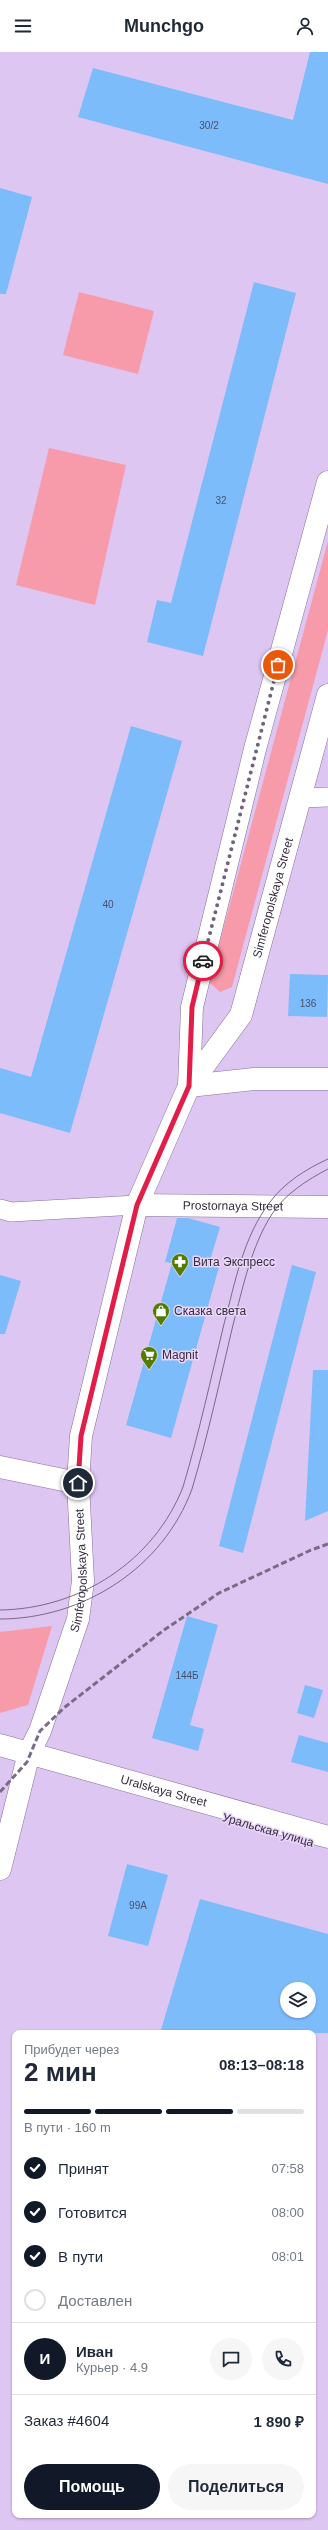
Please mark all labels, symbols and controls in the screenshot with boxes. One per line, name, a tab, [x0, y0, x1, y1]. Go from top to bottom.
icon: menu	[12, 15, 34, 37]
icon: person	[294, 15, 316, 37]
text: Munchgo	[124, 16, 204, 36]
house number: 30/2	[199, 120, 219, 131]
house number: 32	[215, 495, 227, 506]
pin	[261, 648, 295, 682]
icon: bag	[267, 654, 289, 676]
street label: Simferopolskaya Street	[250, 835, 296, 960]
house number: 40	[102, 899, 114, 910]
courier	[183, 941, 223, 981]
icon: car	[192, 950, 214, 972]
house number: 136	[300, 998, 317, 1009]
street label: Prostornaya Street	[183, 1198, 284, 1214]
pharmacy icon: Вита Экспресс	[170, 1252, 190, 1277]
place label: Вита Экспресс	[193, 1255, 275, 1269]
shop icon: Сказка света	[151, 1301, 171, 1326]
place label: Сказка света	[174, 1304, 247, 1318]
supermarket icon: Magnit	[139, 1345, 159, 1370]
place label: Magnit	[162, 1348, 199, 1362]
pin	[61, 1466, 95, 1500]
icon: home	[67, 1472, 89, 1494]
street label: Simferopolskaya Street	[67, 1508, 90, 1634]
house number: 144Б	[175, 1670, 199, 1681]
street label: Uralskaya Street	[119, 1772, 209, 1810]
street label: Уральская улица	[221, 1810, 316, 1850]
house number: 99А	[129, 1900, 147, 1911]
map controls	[280, 1982, 316, 2018]
button: layers	[280, 1982, 316, 2018]
text: Прибудет через	[24, 2042, 119, 2057]
text: 08:13–08:18	[219, 2056, 304, 2073]
text: 2 мин	[24, 2057, 97, 2087]
text: В пути · 160 m	[24, 2120, 111, 2135]
icon: check	[24, 2157, 46, 2179]
text: Принят	[58, 2160, 109, 2177]
text: 07:58	[271, 2161, 304, 2176]
icon: check	[24, 2201, 46, 2223]
text: Готовится	[58, 2204, 127, 2221]
text: 08:00	[271, 2205, 304, 2220]
icon: check	[24, 2245, 46, 2267]
text: В пути	[58, 2248, 103, 2265]
text: 08:01	[271, 2249, 304, 2264]
text: Доставлен	[58, 2292, 132, 2309]
button: chat	[210, 2338, 252, 2380]
button: phone	[262, 2338, 304, 2380]
text: Иван	[76, 2343, 113, 2360]
text: И	[40, 2350, 50, 2367]
text: Курьер · 4.9	[76, 2360, 148, 2375]
text: Заказ #4604	[24, 2412, 109, 2429]
text: 1 890 ₽	[254, 2413, 304, 2430]
button: Помощь	[24, 2464, 160, 2510]
button: Поделиться	[168, 2464, 304, 2510]

